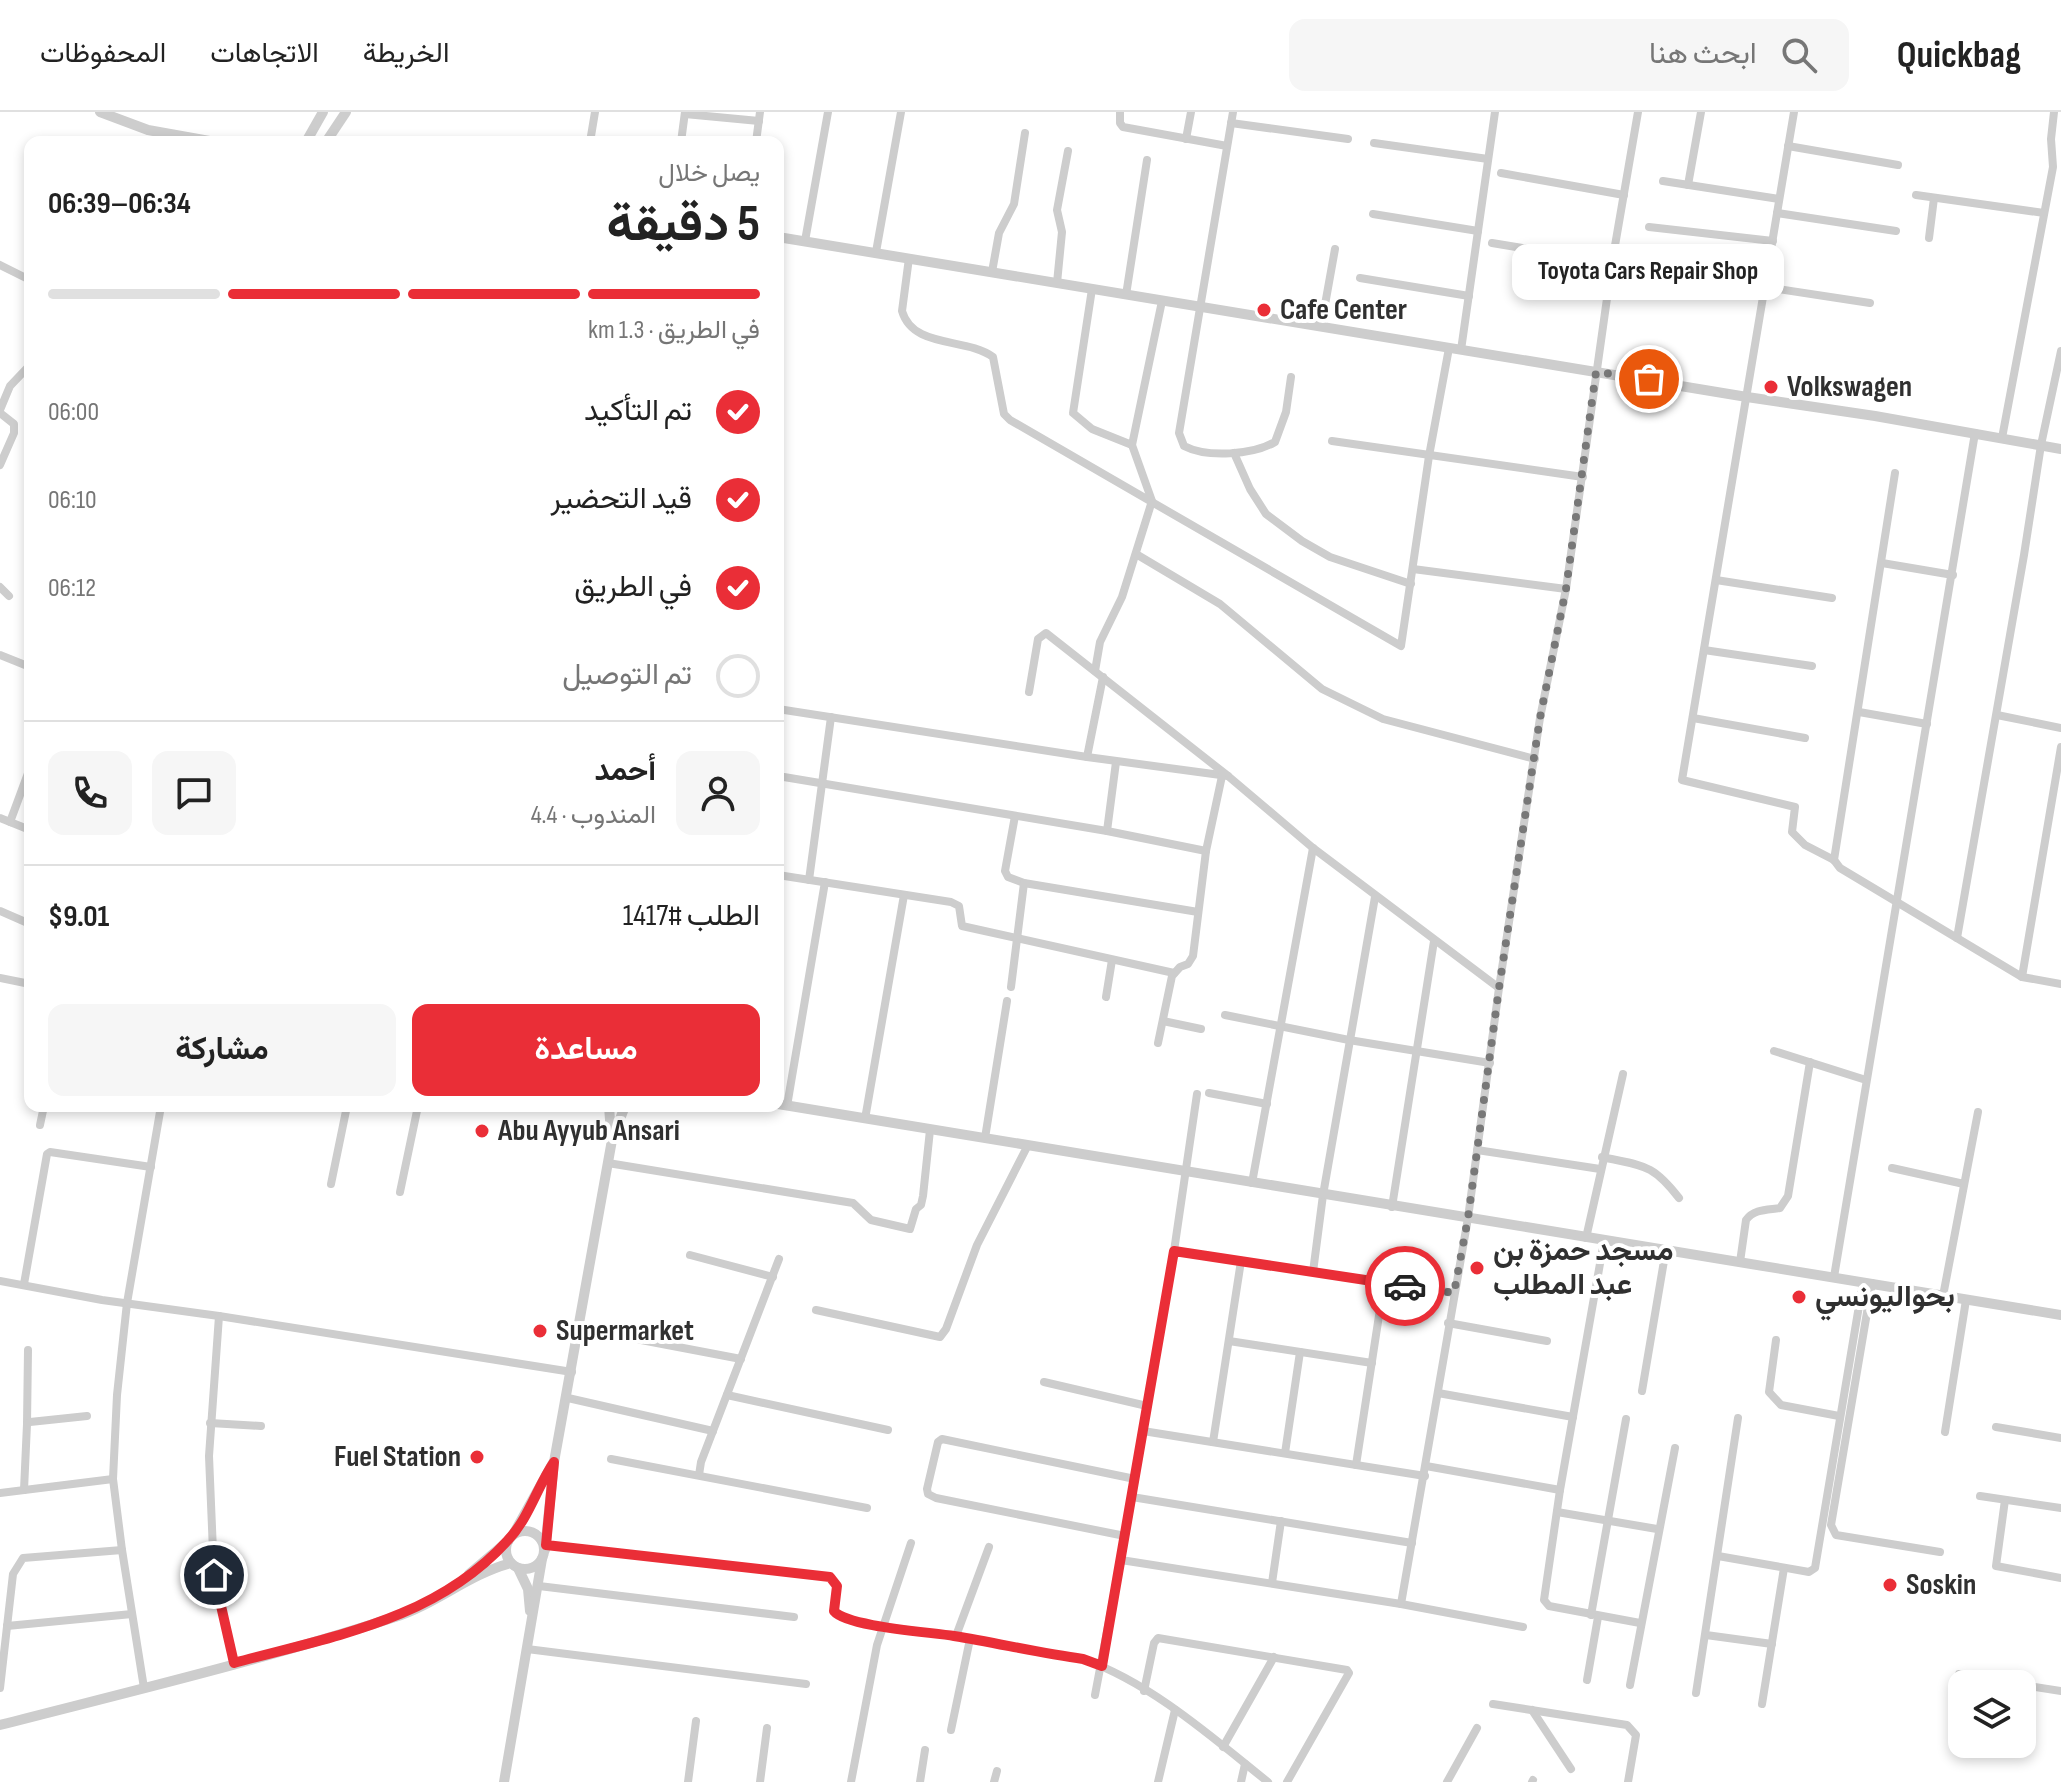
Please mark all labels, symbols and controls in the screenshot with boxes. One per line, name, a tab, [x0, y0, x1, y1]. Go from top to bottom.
search box	[1289, 19, 1849, 91]
icon: search	[1777, 33, 1821, 77]
text: Quickbag	[1897, 33, 2021, 78]
text: ابحث هنا	[1649, 36, 1757, 72]
text: المحفوظات	[40, 37, 166, 70]
text: الاتجاهات	[210, 37, 319, 70]
text: الخريطة	[363, 37, 449, 70]
text: يصل خلال	[658, 158, 760, 189]
text: 06:34–06:39	[48, 186, 191, 222]
text: 5 دقيقة	[606, 193, 760, 256]
callout: Toyota Cars Repair Shop	[1513, 243, 1785, 299]
text: Toyota Cars Repair Shop	[1538, 256, 1758, 287]
place label: Cafe Center	[1280, 292, 1407, 328]
marker: Cafe Center	[1255, 301, 1273, 319]
text: في الطريق · 1.3 km	[588, 315, 760, 346]
pin	[1615, 345, 1683, 413]
icon: bag	[1627, 357, 1671, 401]
place label: Volkswagen	[1787, 369, 1912, 405]
marker: Volkswagen	[1762, 378, 1780, 396]
icon: check	[716, 390, 760, 434]
text: تم التأكيد	[584, 393, 692, 429]
text: 06:00	[48, 397, 99, 428]
icon: check	[716, 478, 760, 522]
text: قيد التحضير	[551, 481, 692, 517]
text: 06:10	[48, 485, 97, 516]
icon: check	[716, 566, 760, 610]
text: في الطريق	[574, 569, 692, 605]
text: 06:12	[48, 573, 96, 604]
text: تم التوصيل	[562, 657, 692, 693]
button: phone	[48, 751, 132, 835]
button: chat	[152, 751, 236, 835]
button: person	[676, 751, 760, 835]
text: أحمد	[594, 753, 656, 789]
text: المندوب · 4.4	[531, 800, 656, 831]
text: الطلب #1417	[623, 898, 760, 934]
text: $9.01	[48, 899, 109, 935]
button: مشاركة	[48, 1004, 396, 1096]
button: مساعدة	[412, 1004, 760, 1096]
place label: Abu Ayyub Ansari	[497, 1113, 680, 1149]
marker: Abu Ayyub Ansari	[473, 1122, 491, 1140]
place label: مسجد حمزة بن عبد المطلب	[1493, 1233, 1673, 1303]
courier	[1365, 1246, 1445, 1326]
marker: مسجد حمزة بن عبد المطلب	[1468, 1259, 1486, 1277]
icon: car	[1383, 1264, 1427, 1308]
place label: بحواليونسي	[1815, 1279, 1955, 1321]
marker: بحواليونسي	[1790, 1288, 1808, 1306]
place label: Supermarket	[556, 1313, 694, 1349]
marker: Supermarket	[531, 1322, 549, 1340]
place label: Fuel Station	[334, 1439, 461, 1475]
marker: Fuel Station	[468, 1448, 486, 1466]
pin	[180, 1541, 248, 1609]
icon: home	[192, 1553, 236, 1597]
place label: Soskin	[1906, 1567, 1976, 1603]
marker: Soskin	[1881, 1576, 1899, 1594]
map controls	[1948, 1670, 2036, 1758]
button: layers	[1948, 1670, 2036, 1758]

